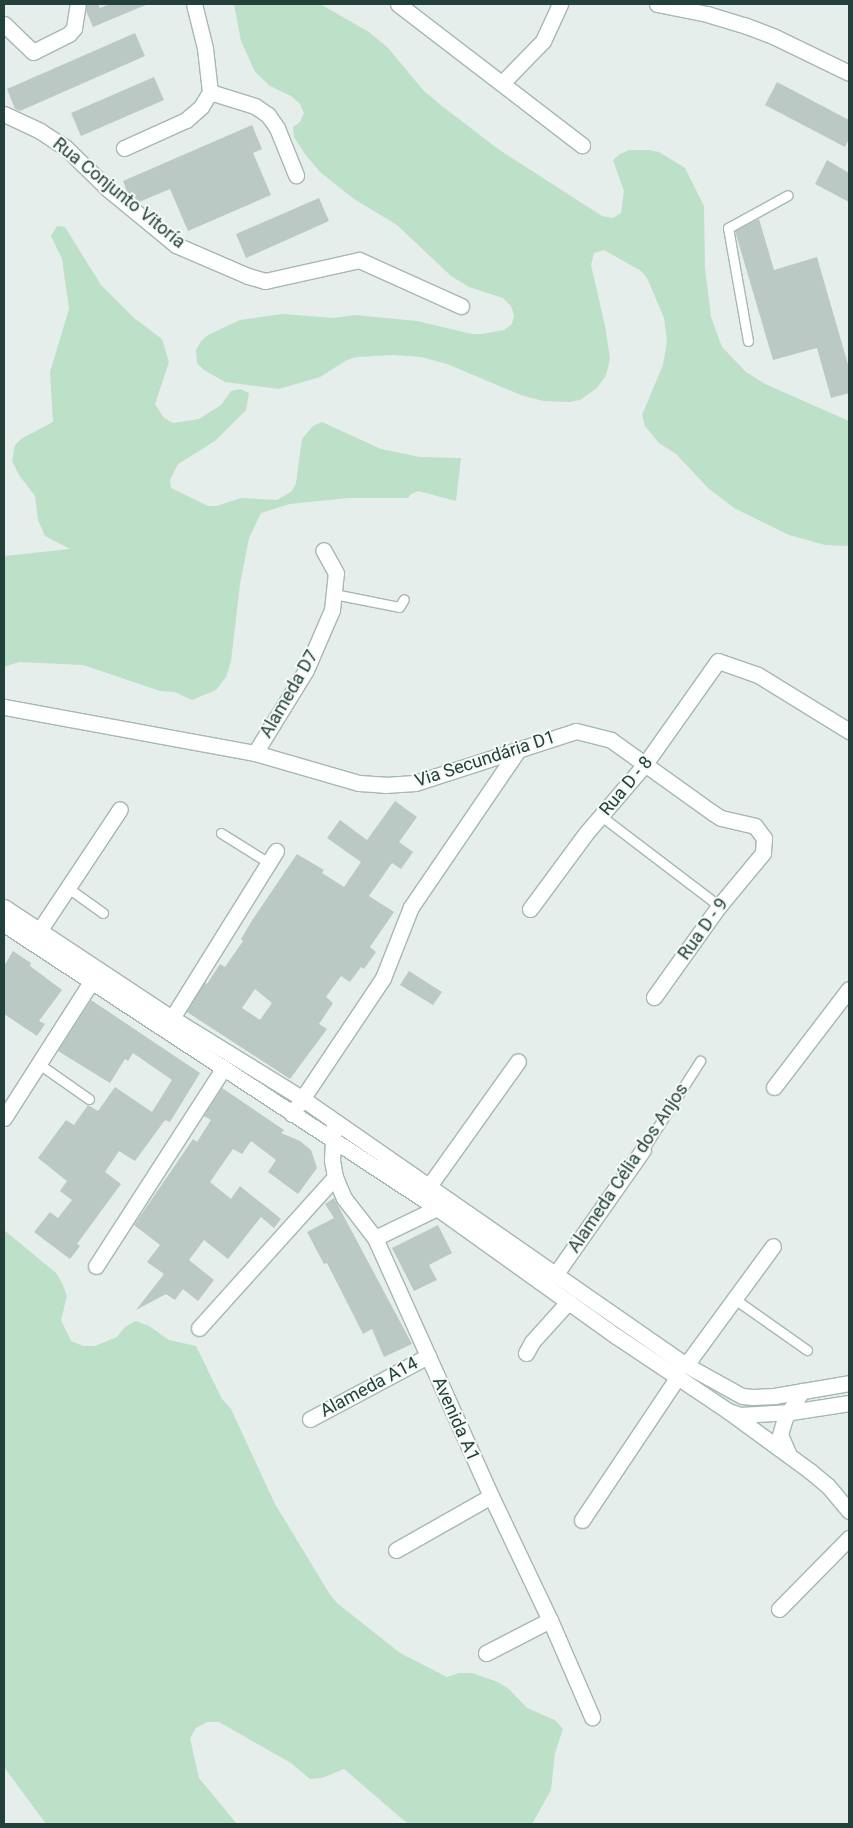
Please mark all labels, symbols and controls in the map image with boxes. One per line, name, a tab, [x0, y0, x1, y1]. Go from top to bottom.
street label: Rua Conjunto Vitoría	[48, 133, 190, 253]
street label: Alameda D7	[255, 646, 323, 742]
street label: Via Secundária D1	[412, 726, 558, 792]
street label: Rua D - 8	[595, 752, 657, 820]
street label: Rua D - 9	[673, 894, 733, 964]
street label: Alameda Célia dos Anjos	[563, 1079, 693, 1257]
street label: Alameda A14	[316, 1352, 422, 1422]
street label: Avenida A1	[428, 1373, 484, 1465]

